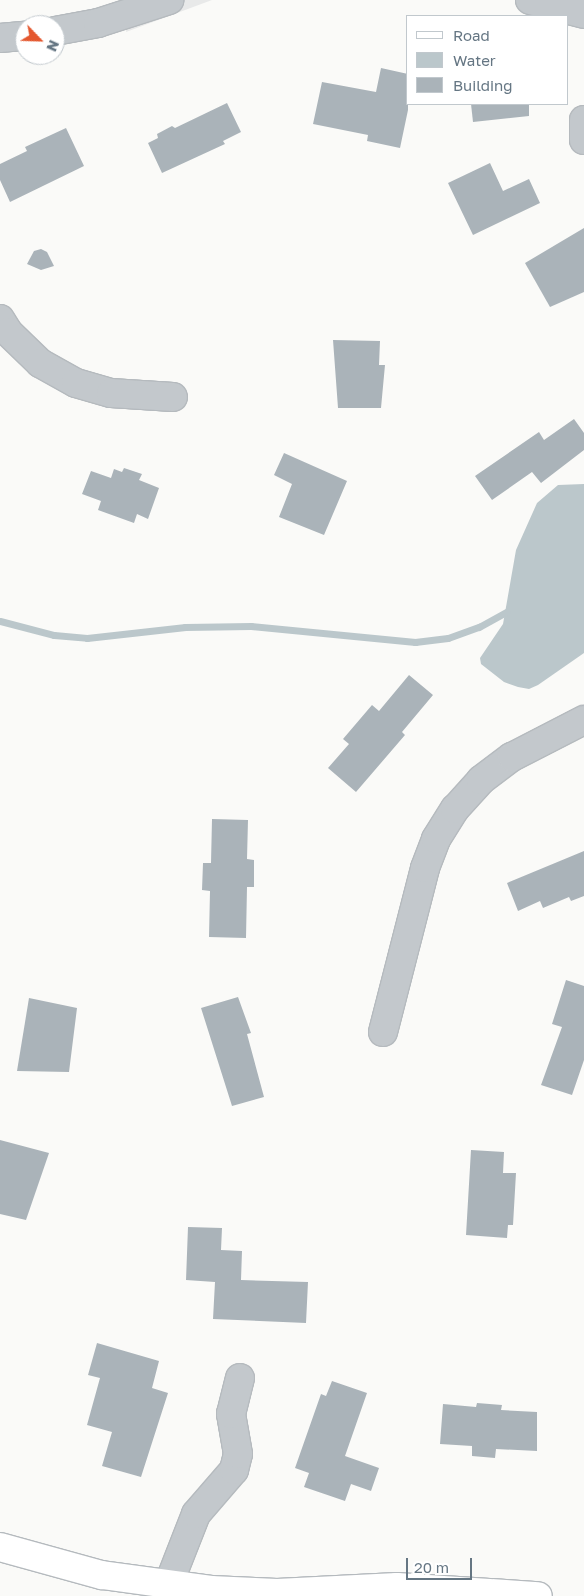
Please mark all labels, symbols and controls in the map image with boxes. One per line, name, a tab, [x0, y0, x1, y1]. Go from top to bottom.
north arrow	[15, 15, 65, 65]
legend	[406, 15, 569, 105]
text: Road	[453, 26, 490, 44]
text: N	[43, 38, 63, 54]
text: Water	[453, 51, 496, 69]
text: Building	[453, 76, 513, 94]
scale bar	[409, 1548, 475, 1580]
text: 20 m	[414, 1558, 449, 1576]

